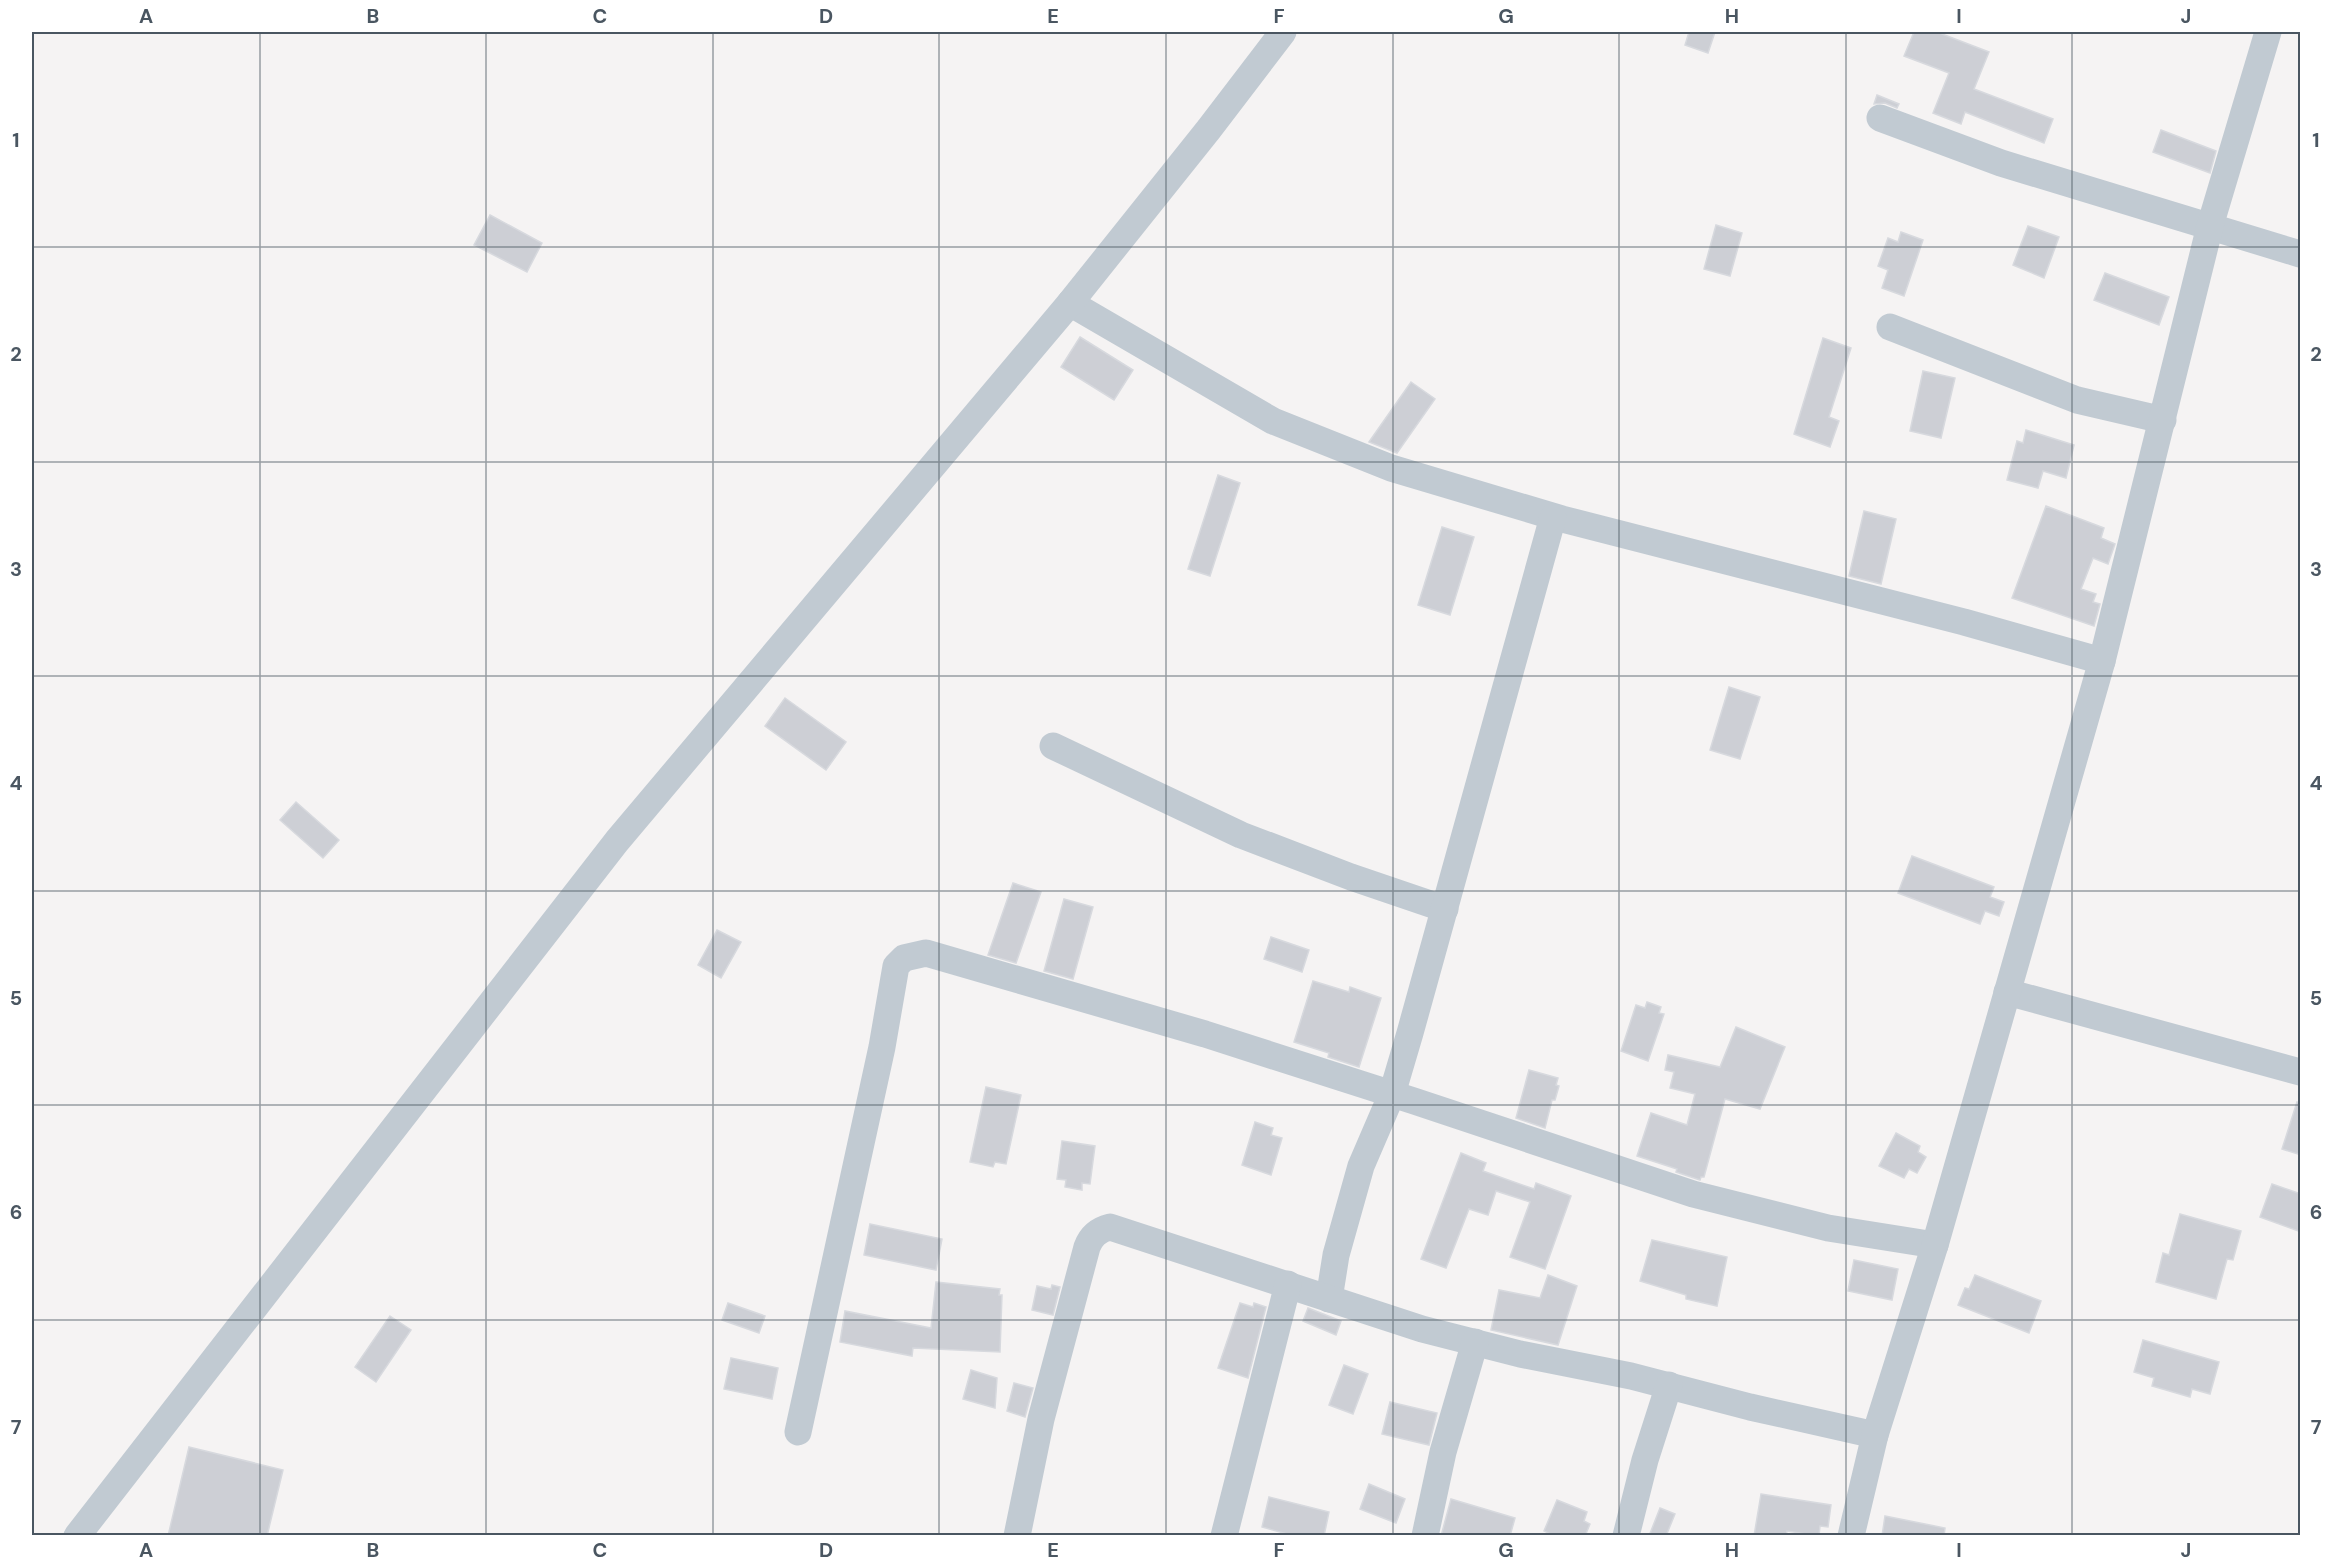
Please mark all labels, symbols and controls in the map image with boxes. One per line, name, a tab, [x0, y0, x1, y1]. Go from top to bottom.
text: A	[139, 3, 153, 29]
text: B	[367, 3, 379, 29]
text: C	[593, 3, 607, 29]
text: D	[819, 3, 833, 29]
text: E	[1047, 3, 1059, 29]
text: F	[1273, 3, 1285, 29]
text: G	[1498, 3, 1514, 29]
text: H	[1725, 3, 1739, 29]
text: I	[1956, 3, 1962, 29]
text: J	[2181, 3, 2191, 29]
text: 1	[12, 127, 20, 153]
text: 1	[2312, 127, 2320, 153]
text: 2	[10, 341, 22, 367]
text: 2	[2310, 341, 2322, 367]
text: 3	[10, 556, 22, 582]
text: 3	[2310, 556, 2322, 582]
text: 4	[10, 770, 23, 796]
text: 4	[2310, 770, 2323, 796]
text: 5	[10, 985, 22, 1011]
text: 5	[2310, 985, 2322, 1011]
text: 6	[10, 1199, 22, 1225]
text: 6	[2310, 1199, 2322, 1225]
text: 7	[11, 1414, 22, 1440]
text: 7	[2311, 1414, 2322, 1440]
text: A	[139, 1537, 153, 1563]
text: B	[367, 1537, 379, 1563]
text: C	[593, 1537, 607, 1563]
text: D	[819, 1537, 833, 1563]
text: E	[1047, 1537, 1059, 1563]
text: F	[1273, 1537, 1285, 1563]
text: G	[1498, 1537, 1514, 1563]
text: H	[1725, 1537, 1739, 1563]
text: I	[1956, 1537, 1962, 1563]
text: J	[2181, 1537, 2191, 1563]

